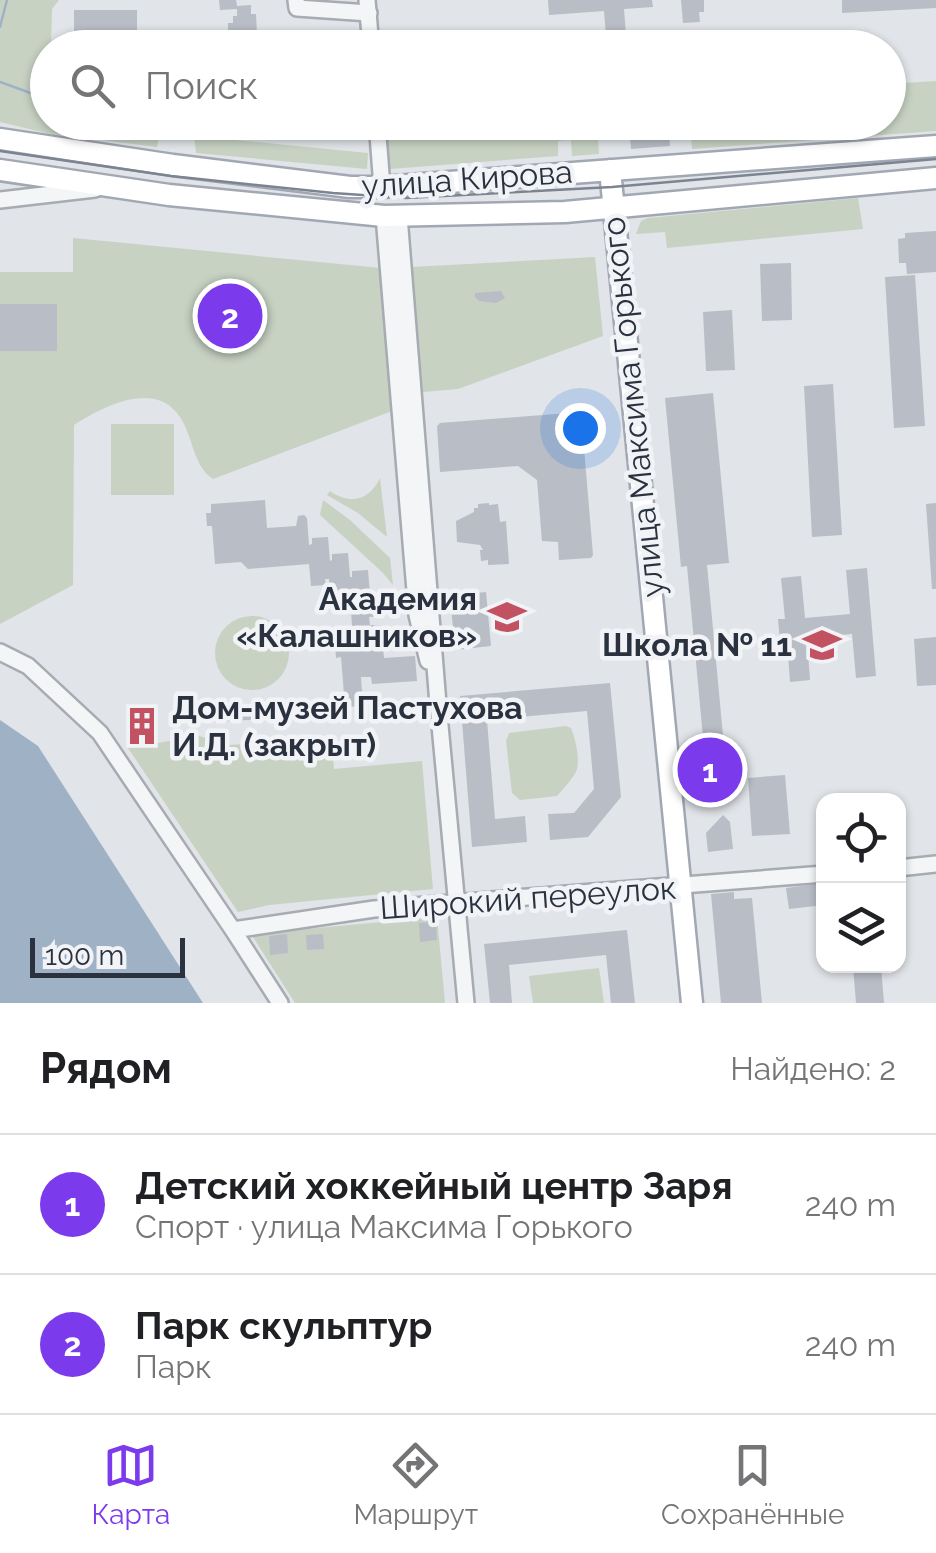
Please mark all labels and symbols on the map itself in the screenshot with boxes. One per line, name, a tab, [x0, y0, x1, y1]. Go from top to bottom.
street label: улица Кирова	[360, 153, 574, 204]
street label: улица Максима Горького	[594, 215, 671, 599]
pin: 2	[198, 278, 262, 354]
your location	[555, 403, 606, 454]
place label: Академия «Калашников»	[237, 580, 477, 654]
school or university icon: Академия «Калашников»	[486, 596, 528, 638]
school or university icon: Школа № 11	[801, 624, 843, 666]
place label: Школа № 11	[602, 626, 792, 663]
place label: Дом-музей Пастухова И.Д. (закрыт)	[172, 689, 523, 763]
building icon: Дом-музей Пастухова И.Д. (закрыт)	[121, 705, 163, 747]
pin: 1	[678, 732, 742, 808]
street label: Широкий переулок	[378, 869, 678, 926]
scale bar	[30, 933, 185, 978]

